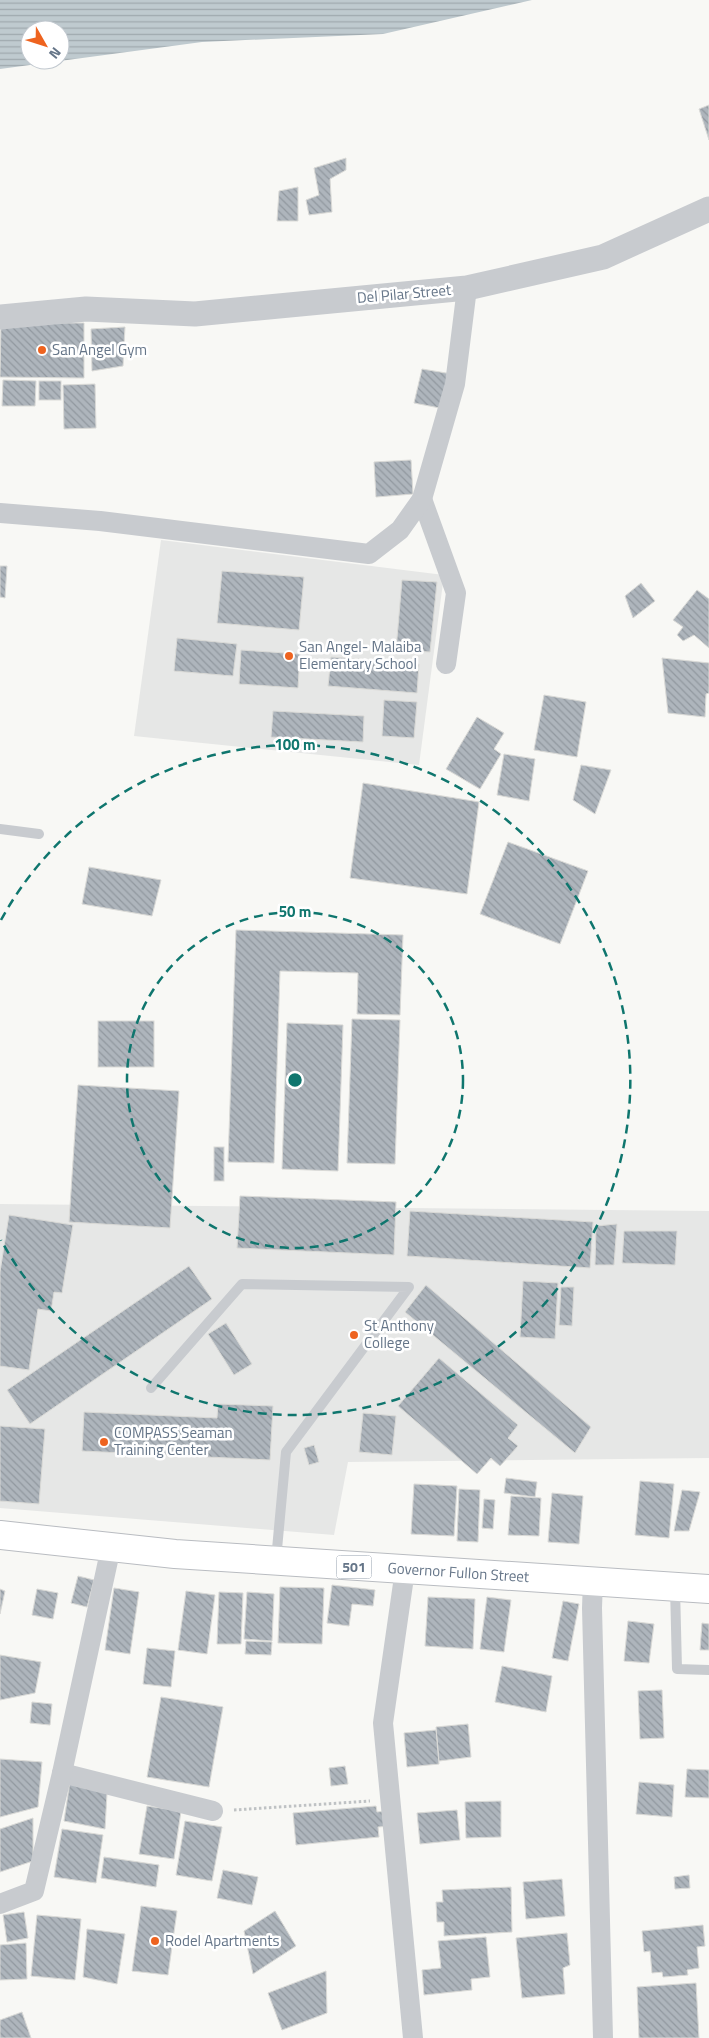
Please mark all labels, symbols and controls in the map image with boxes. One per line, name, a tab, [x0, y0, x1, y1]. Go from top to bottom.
north arrow	[20, 20, 70, 70]
text: N	[44, 43, 67, 64]
street label: Del Pilar Street	[356, 278, 453, 309]
place label: San Angel Gym	[52, 338, 147, 361]
marker: San Angel Gym	[36, 344, 48, 356]
place label: San Angel- Malaiba Elementary School	[299, 635, 422, 675]
marker: San Angel- Malaiba Elementary School	[283, 650, 295, 662]
text: 100 m	[274, 733, 316, 756]
text: 50 m	[279, 900, 311, 923]
centre of rings	[286, 1071, 304, 1089]
place label: St Anthony College	[364, 1314, 434, 1354]
marker: St Anthony College	[348, 1329, 360, 1341]
place label: COMPASS Seaman Training Center	[114, 1421, 233, 1461]
marker: COMPASS Seaman Training Center	[98, 1436, 110, 1448]
road number: 501	[336, 1555, 372, 1578]
street label: Governor Fullon Street	[387, 1556, 531, 1588]
place label: Rodel Apartments	[165, 1929, 280, 1952]
marker: Rodel Apartments	[149, 1935, 161, 1947]

